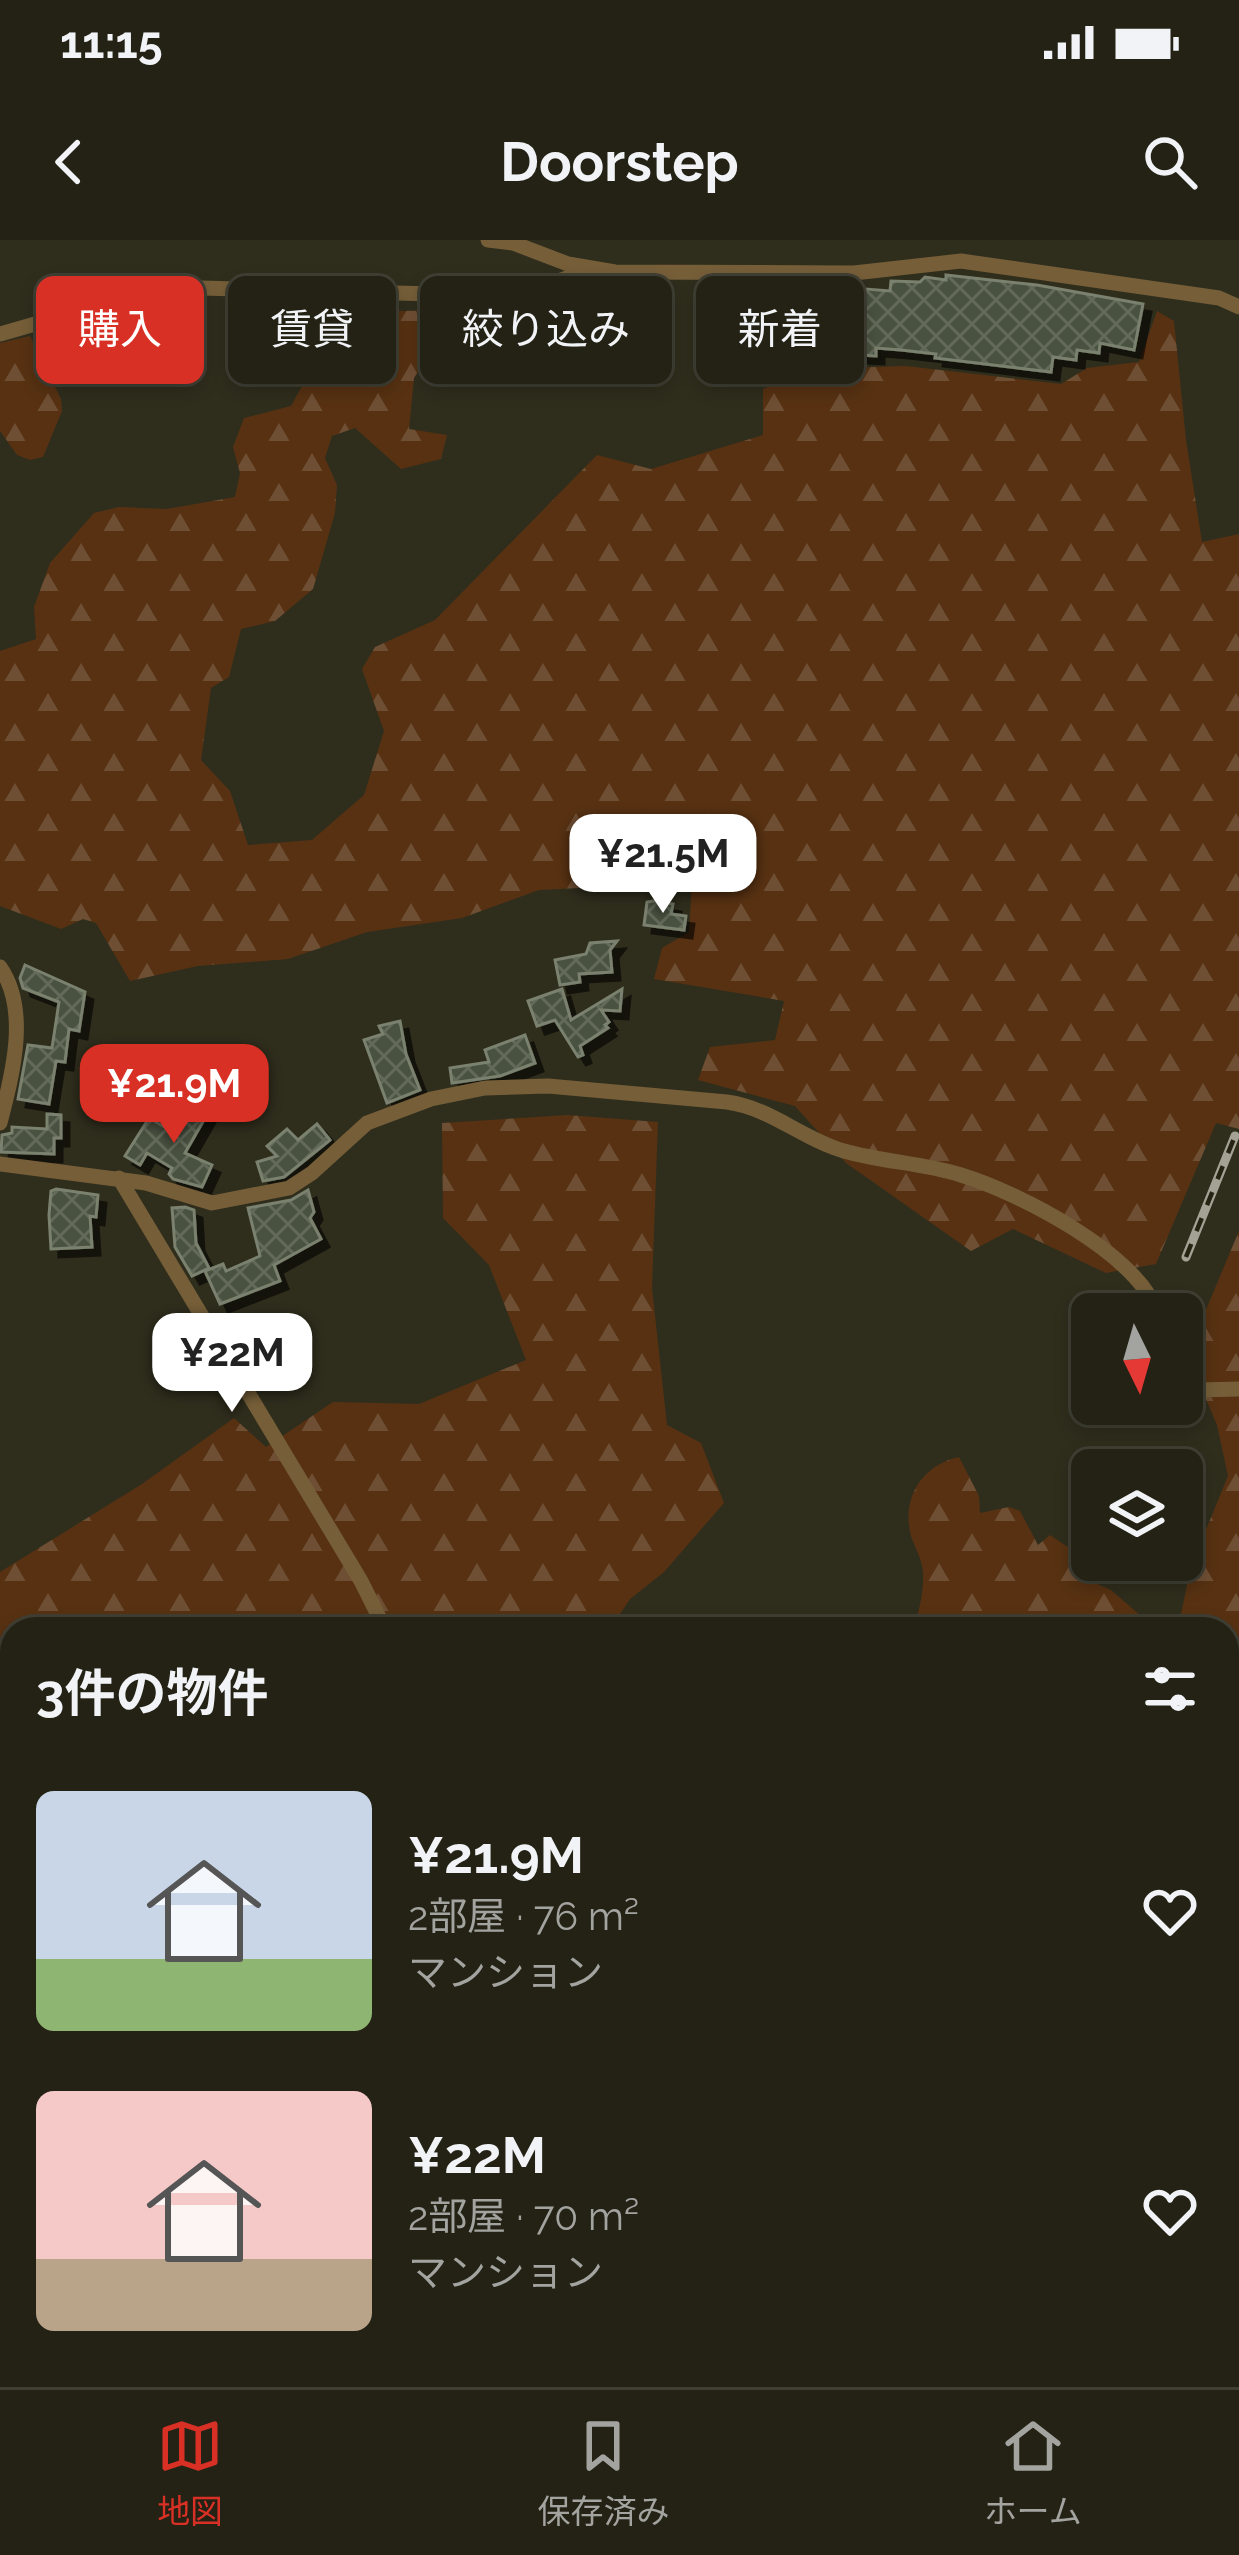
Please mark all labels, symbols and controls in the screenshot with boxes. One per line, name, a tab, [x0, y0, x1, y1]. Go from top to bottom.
text: 11:15	[60, 16, 163, 69]
icon: back	[36, 129, 102, 195]
icon: search	[1137, 129, 1203, 195]
text: Doorstep	[500, 130, 739, 194]
chip: 購入	[36, 276, 204, 384]
chip: 賃貸	[228, 276, 396, 384]
chip: 絞り込み	[420, 276, 672, 384]
chip: 新着	[696, 276, 864, 384]
pin: ¥21.5M	[565, 814, 761, 916]
text: ¥21.5M	[596, 830, 730, 876]
pin: ¥21.9M	[76, 1044, 272, 1146]
text: ¥21.9M	[107, 1060, 241, 1106]
north arrow	[1071, 1293, 1203, 1425]
map controls	[1071, 1293, 1203, 1581]
pin: ¥22M	[161, 1313, 303, 1415]
text: ¥22M	[179, 1329, 285, 1375]
button: layers	[1071, 1449, 1203, 1581]
icon: filters	[1137, 1656, 1203, 1722]
text: 3件の物件	[36, 1663, 268, 1723]
text: ¥21.9M	[408, 1825, 584, 1885]
icon: home	[132, 1839, 276, 1983]
icon: heart	[1137, 1878, 1203, 1944]
text: 2部屋 · 76 m²	[408, 1893, 639, 1939]
text: マンション	[408, 1949, 603, 1995]
text: ¥22M	[408, 2125, 546, 2185]
icon: home	[132, 2139, 276, 2283]
icon: heart	[1137, 2178, 1203, 2244]
text: 2部屋 · 70 m²	[408, 2193, 639, 2239]
text: マンション	[408, 2249, 603, 2295]
tab: 地図	[157, 2413, 223, 2533]
tab: 保存済み	[537, 2413, 669, 2533]
tab: ホーム	[984, 2413, 1082, 2533]

